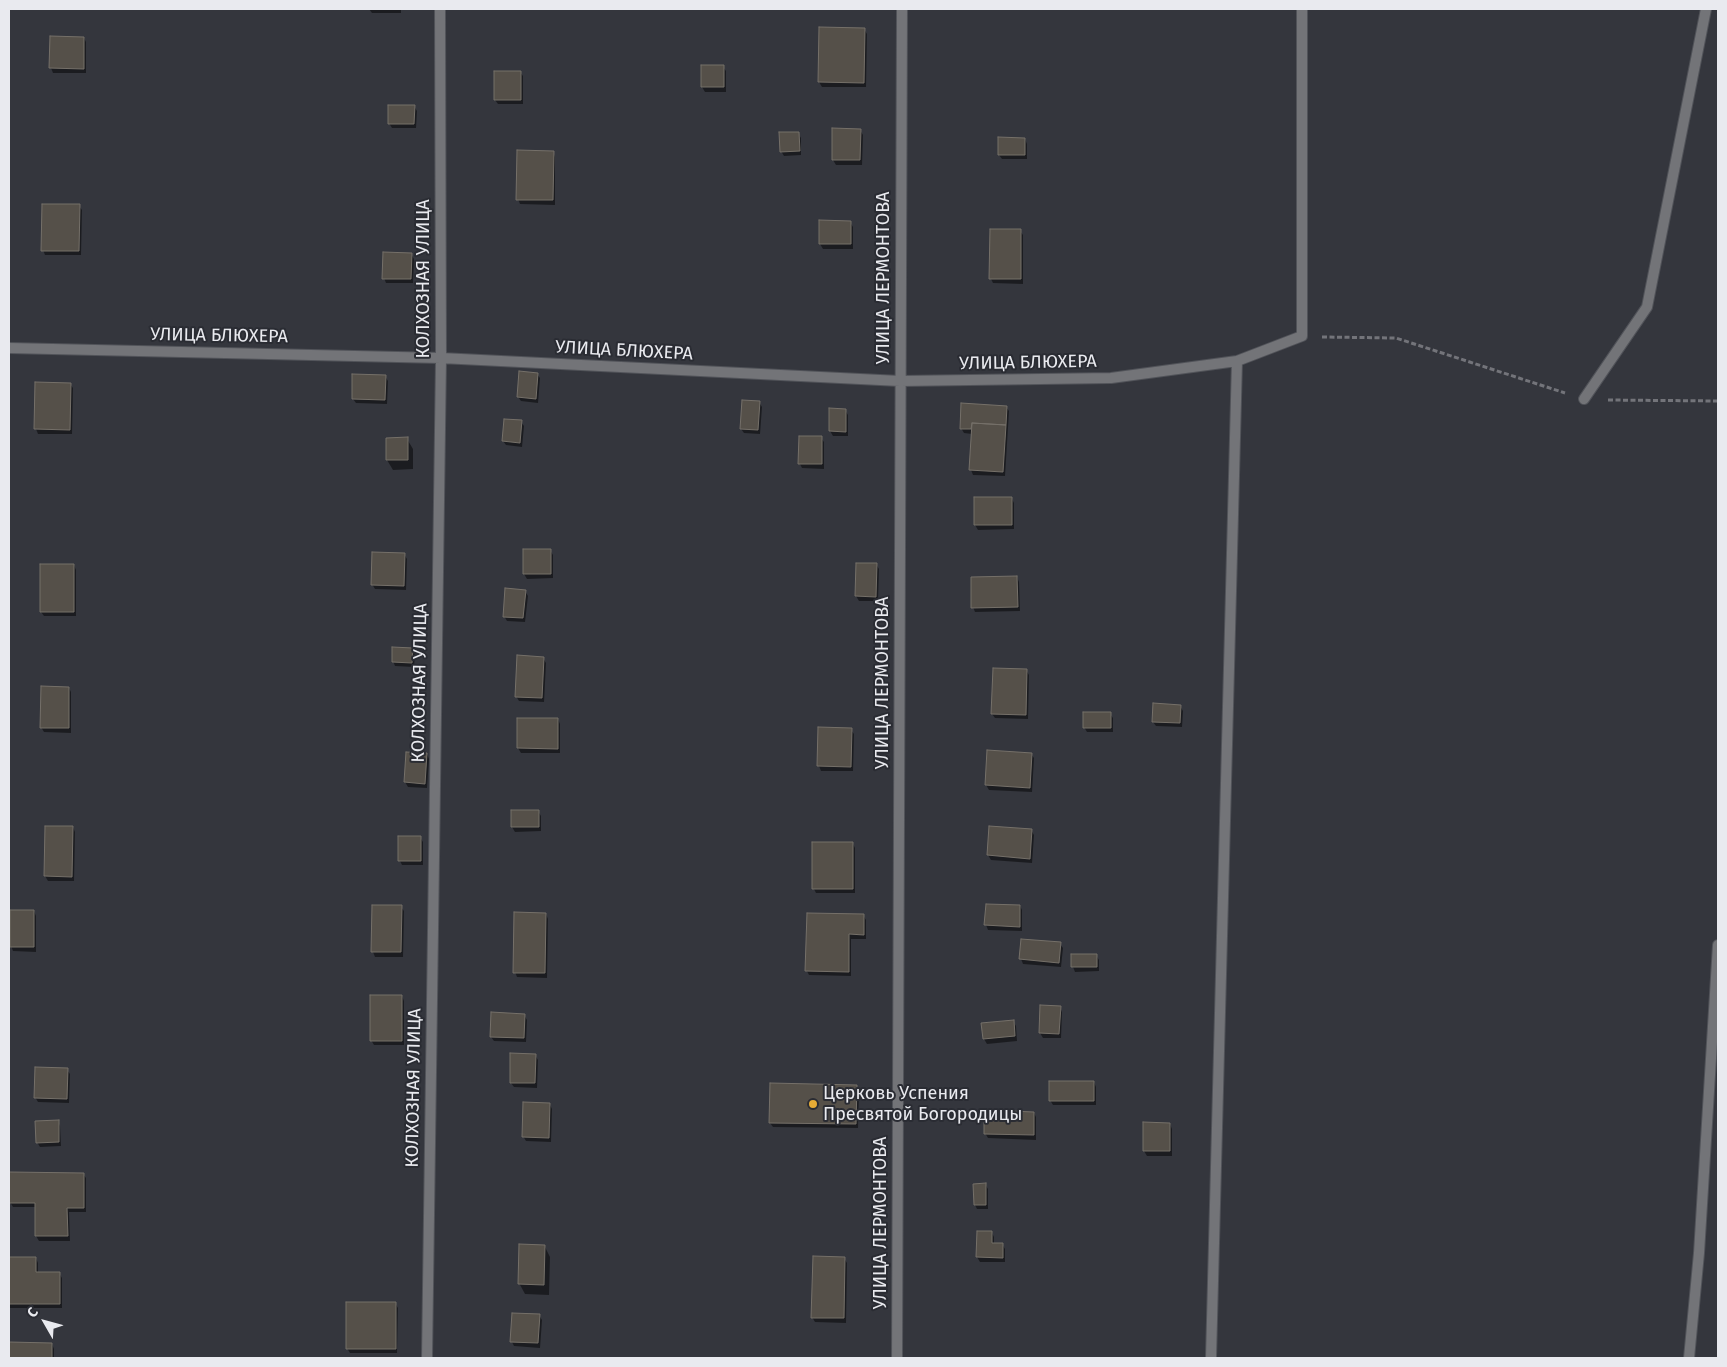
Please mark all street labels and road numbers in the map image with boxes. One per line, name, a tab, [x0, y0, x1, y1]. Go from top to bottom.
street label: УЛИЦА ЛЕРМОНТОВА	[873, 192, 895, 364]
street label: КОЛХОЗНАЯ УЛИЦА	[413, 199, 435, 359]
street label: УЛИЦА БЛЮХЕРА	[150, 324, 288, 348]
street label: УЛИЦА БЛЮХЕРА	[555, 337, 693, 365]
street label: УЛИЦА БЛЮХЕРА	[959, 351, 1097, 375]
street label: УЛИЦА ЛЕРМОНТОВА	[872, 597, 894, 769]
street label: КОЛХОЗНАЯ УЛИЦА	[408, 603, 432, 763]
street label: КОЛХОЗНАЯ УЛИЦА	[402, 1008, 426, 1168]
street label: УЛИЦА ЛЕРМОНТОВА	[870, 1137, 892, 1309]

